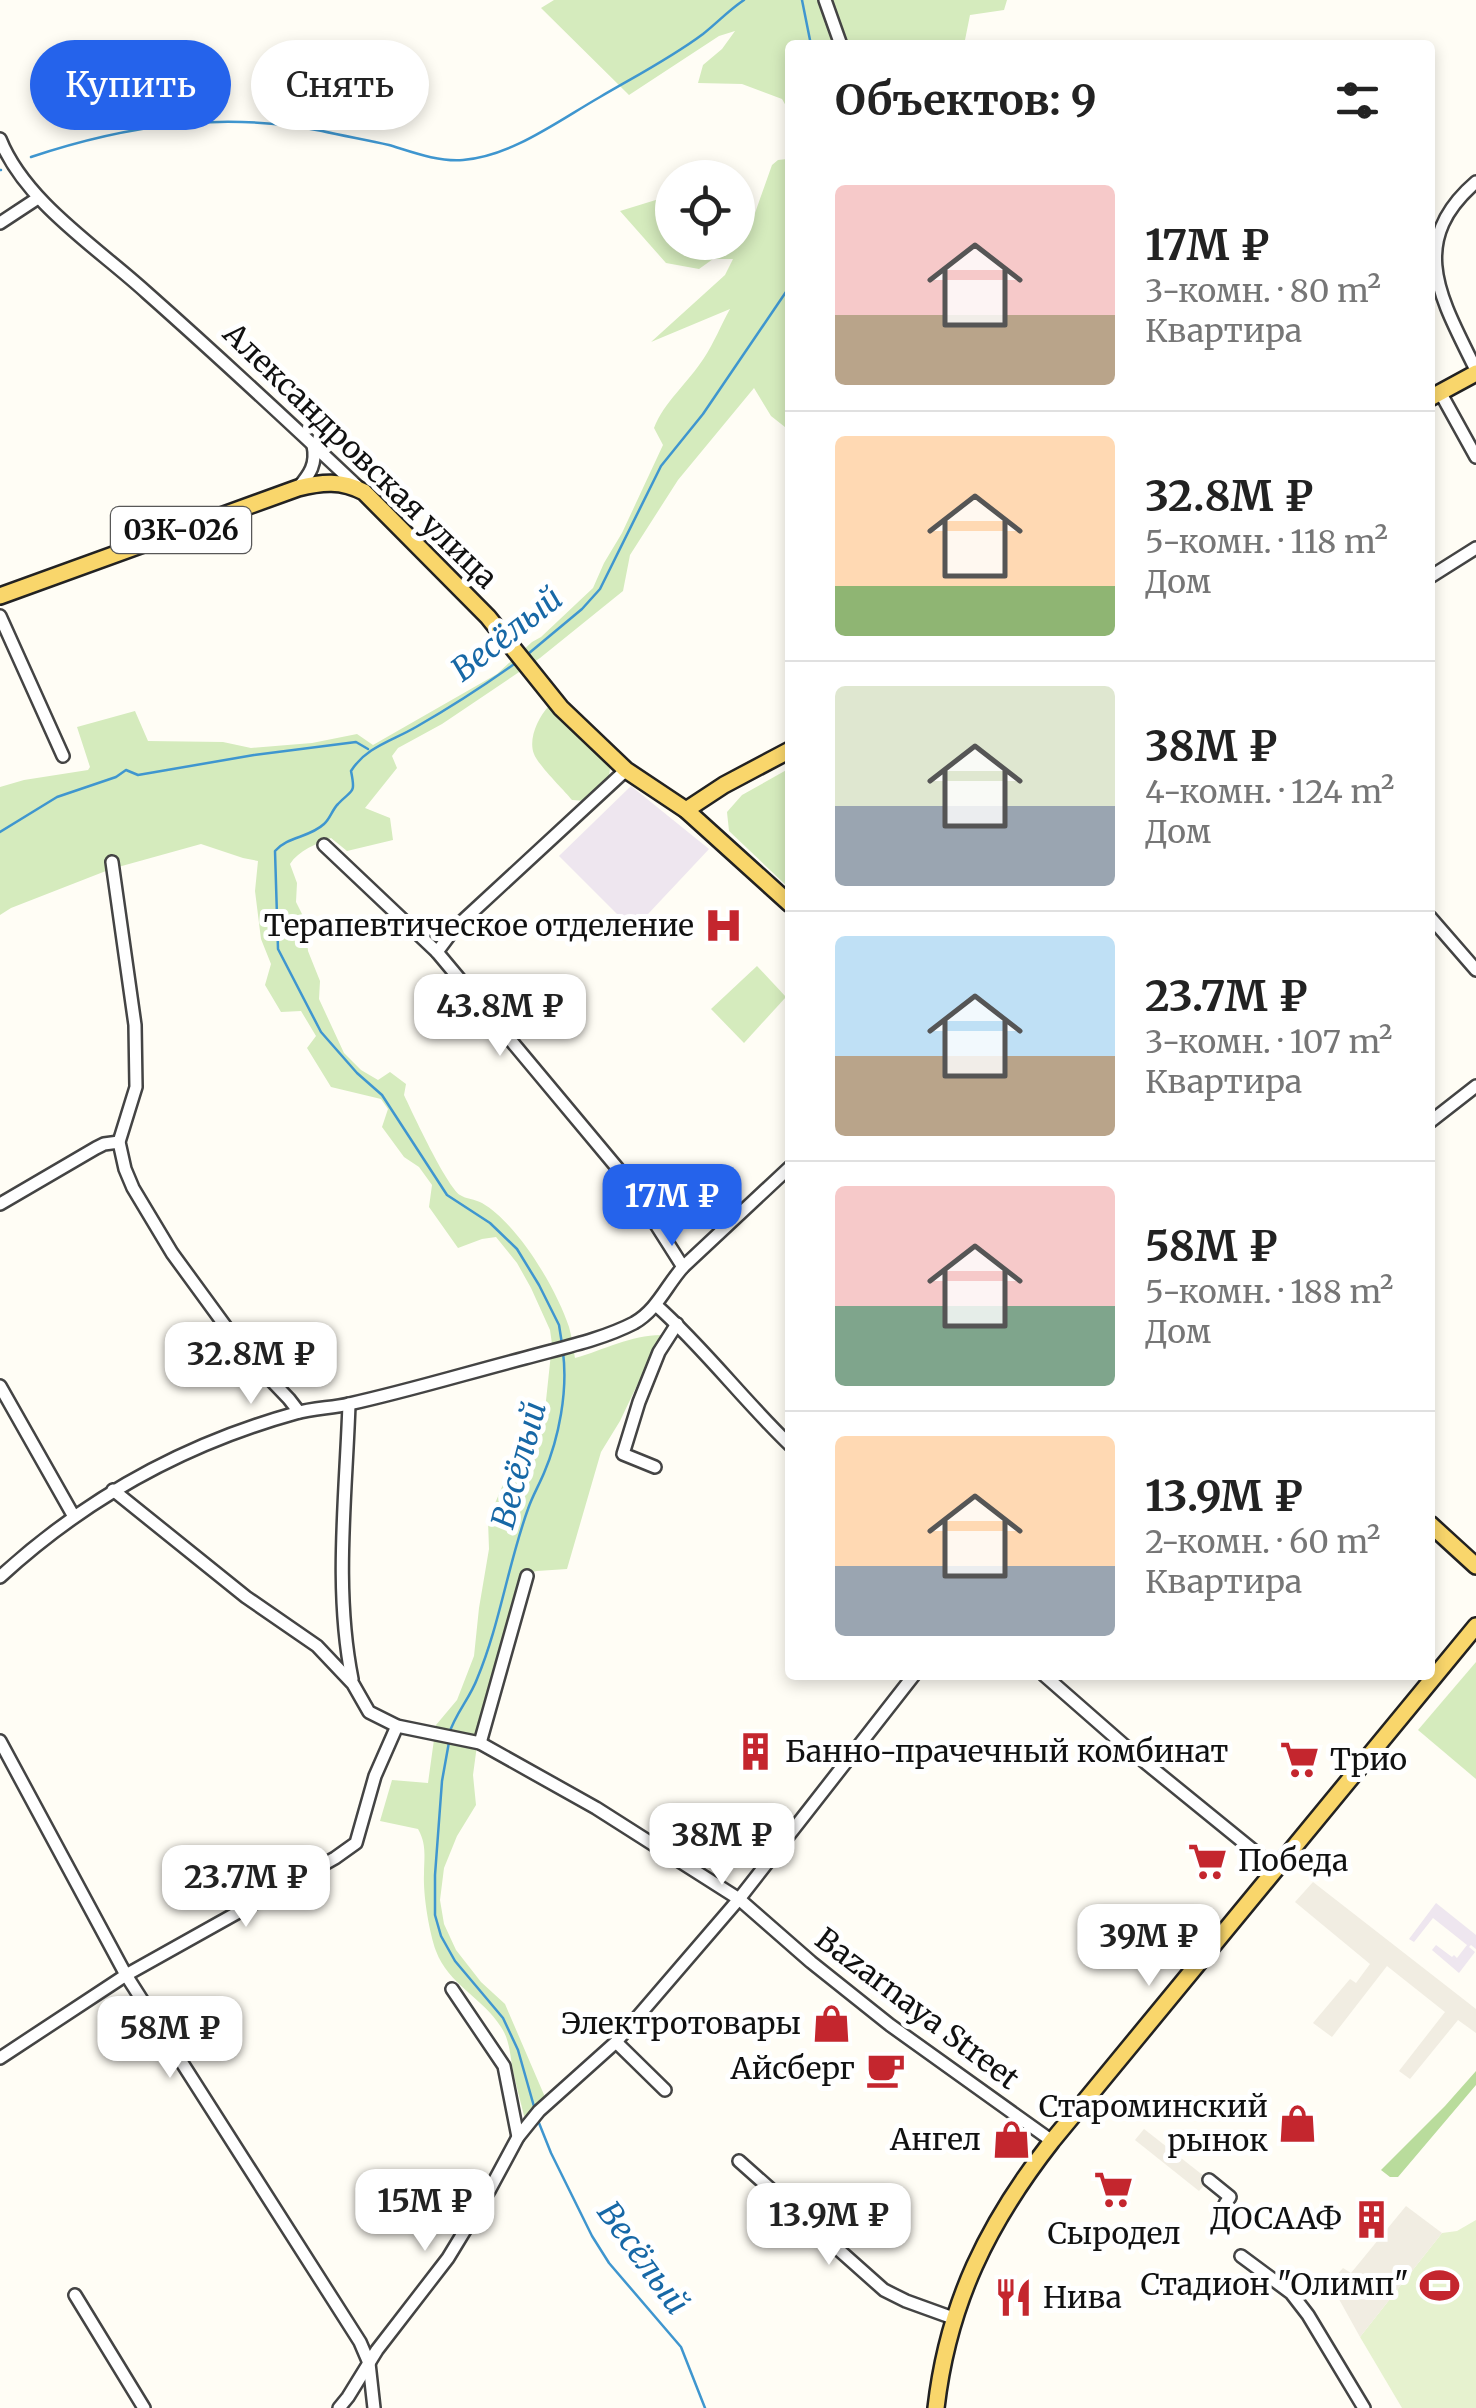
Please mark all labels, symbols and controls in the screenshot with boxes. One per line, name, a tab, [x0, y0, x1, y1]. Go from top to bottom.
chip: Купить	[30, 40, 231, 130]
chip: Снять	[251, 40, 429, 130]
icon: filters	[1330, 73, 1385, 128]
text: Объектов: 9	[835, 74, 1097, 126]
map controls	[655, 160, 755, 260]
button: locate	[655, 160, 755, 260]
text: 17M ₽	[1145, 219, 1270, 271]
icon: home	[915, 225, 1035, 345]
text: 3-комн. · 80 m²	[1145, 271, 1381, 311]
text: Квартира	[1145, 311, 1302, 351]
street label: Александровская улица	[215, 314, 506, 596]
text: 32.8M ₽	[1145, 470, 1314, 522]
icon: home	[915, 476, 1035, 596]
road number: 03К-026	[111, 507, 251, 553]
text: 5-комн. · 118 m²	[1145, 522, 1388, 562]
text: Дом	[1145, 562, 1211, 602]
water label: Весёлый	[444, 578, 570, 690]
text: 38M ₽	[1145, 720, 1278, 772]
icon: home	[915, 726, 1035, 846]
text: 4-комн. · 124 m²	[1145, 772, 1394, 812]
text: Дом	[1145, 812, 1211, 852]
hospital icon: Терапевтическое отделение	[703, 905, 745, 947]
place label: Терапевтическое отделение	[264, 906, 694, 944]
text: 23.7M ₽	[1145, 970, 1308, 1022]
pin: 43.8M ₽	[408, 974, 592, 1059]
icon: home	[915, 976, 1035, 1096]
text: 43.8M ₽	[436, 986, 564, 1026]
text: 3-комн. · 107 m²	[1145, 1022, 1392, 1062]
text: Квартира	[1145, 1062, 1302, 1102]
pin: 17M ₽	[602, 1164, 742, 1249]
text: 17M ₽	[625, 1176, 719, 1216]
text: 58M ₽	[1145, 1220, 1278, 1272]
icon: home	[915, 1226, 1035, 1346]
text: 5-комн. · 188 m²	[1145, 1272, 1393, 1312]
text: Дом	[1145, 1312, 1211, 1352]
pin: 32.8M ₽	[159, 1322, 343, 1407]
text: 32.8M ₽	[187, 1334, 315, 1374]
water label: Весёлый	[483, 1397, 555, 1533]
text: 13.9M ₽	[1145, 1470, 1303, 1522]
icon: home	[915, 1476, 1035, 1596]
text: 2-комн. · 60 m²	[1145, 1522, 1380, 1562]
text: Квартира	[1145, 1562, 1302, 1602]
building icon: Банно-прачечный комбинат	[734, 1731, 776, 1773]
place label: Банно-прачечный комбинат	[785, 1732, 1229, 1770]
supermarket icon: Трио	[1279, 1739, 1321, 1781]
place label: Трио	[1330, 1740, 1407, 1778]
pin: 38M ₽	[652, 1803, 792, 1888]
text: 38M ₽	[671, 1815, 773, 1855]
supermarket icon: Победа	[1187, 1840, 1229, 1882]
place label: Победа	[1238, 1841, 1348, 1879]
pin: 23.7M ₽	[154, 1845, 338, 1930]
text: 23.7M ₽	[184, 1857, 308, 1897]
pin: 39M ₽	[1079, 1904, 1219, 1989]
text: 39M ₽	[1099, 1916, 1199, 1956]
street label: Bazarnaya Street	[808, 1919, 1027, 2097]
pin: 58M ₽	[100, 1996, 240, 2081]
shop icon: Электротовары	[810, 2003, 852, 2045]
place label: Электротовары	[561, 2004, 801, 2042]
text: 58M ₽	[119, 2008, 221, 2048]
cafe icon: Айсберг	[864, 2048, 906, 2090]
place label: Айсберг	[730, 2049, 855, 2087]
place label: Староминский рынок	[1039, 2087, 1268, 2159]
shop icon: Староминский рынок	[1277, 2103, 1319, 2145]
shop icon: Ангел	[990, 2119, 1032, 2161]
place label: Ангел	[889, 2120, 981, 2158]
pin: 15M ₽	[355, 2169, 495, 2254]
supermarket icon: Сыродел	[1093, 2169, 1135, 2211]
text: 15M ₽	[377, 2181, 473, 2221]
pin: 13.9M ₽	[737, 2183, 921, 2268]
water label: Весёлый	[589, 2194, 697, 2322]
text: 13.9M ₽	[769, 2195, 889, 2235]
building icon: ДОСААФ	[1351, 2198, 1393, 2240]
place label: ДОСААФ	[1210, 2199, 1342, 2237]
place label: Сыродел	[1047, 2214, 1181, 2252]
sports icon: Стадион "Олимп"	[1418, 2264, 1460, 2306]
place label: Стадион "Олимп"	[1140, 2265, 1409, 2303]
restaurant icon: Нива	[992, 2277, 1034, 2319]
place label: Нива	[1043, 2278, 1122, 2316]

